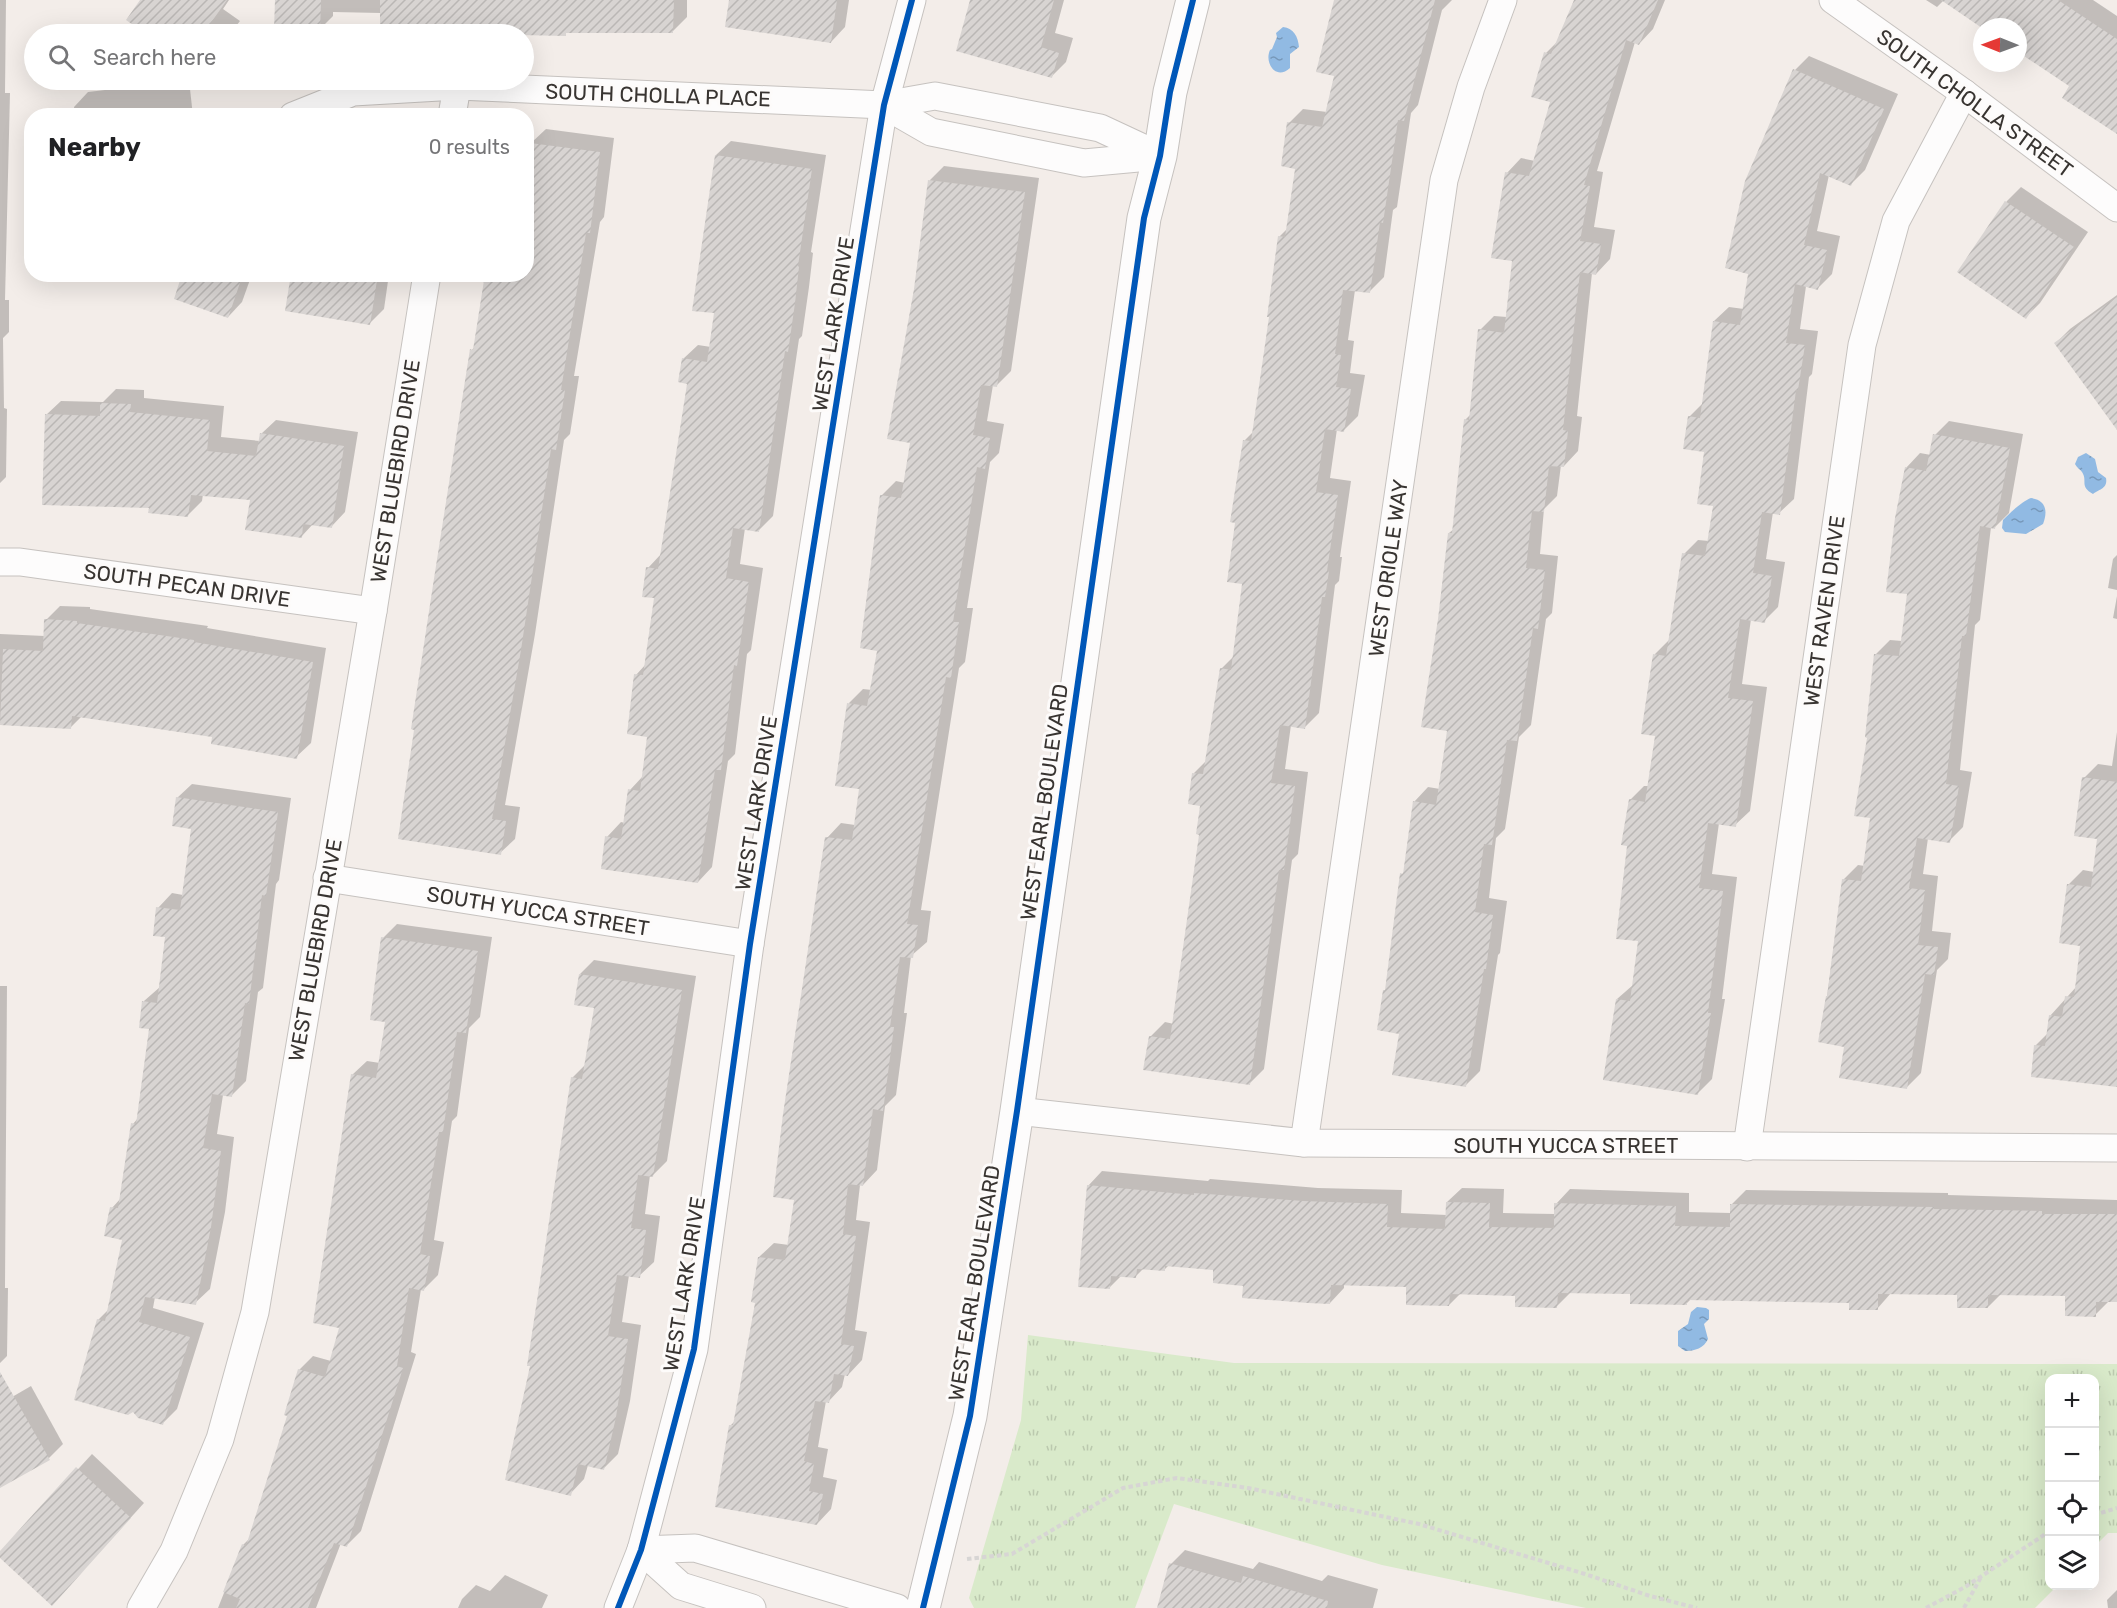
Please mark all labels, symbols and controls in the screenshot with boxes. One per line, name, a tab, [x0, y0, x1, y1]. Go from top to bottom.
north arrow	[1973, 18, 2027, 72]
street label: SOUTH CHOLLA STREET	[1872, 23, 2078, 183]
search box	[24, 24, 534, 90]
icon: search	[45, 41, 78, 74]
text: Search here	[93, 44, 216, 71]
street label: SOUTH CHOLLA PLACE	[545, 79, 771, 111]
text: Nearby	[48, 132, 141, 163]
text: 0 results	[429, 135, 510, 159]
street label: WEST LARK DRIVE	[807, 235, 859, 413]
street label: WEST BLUEBIRD DRIVE	[365, 358, 425, 584]
street label: WEST ORIOLE WAY	[1363, 478, 1413, 658]
street label: WEST RAVEN DRIVE	[1798, 514, 1850, 708]
street label: SOUTH PECAN DRIVE	[82, 558, 292, 612]
street label: WEST EARL BOULEVARD	[1015, 682, 1073, 922]
street label: WEST LARK DRIVE	[730, 714, 782, 892]
street label: WEST BLUEBIRD DRIVE	[283, 837, 347, 1063]
street label: SOUTH YUCCA STREET	[425, 881, 651, 941]
street label: SOUTH YUCCA STREET	[1454, 1133, 1678, 1158]
street label: WEST EARL BOULEVARD	[943, 1163, 1005, 1403]
street label: WEST LARK DRIVE	[658, 1195, 710, 1373]
map controls	[2045, 1374, 2099, 1590]
button: +	[2045, 1374, 2099, 1428]
button: −	[2045, 1428, 2099, 1482]
button: locate	[2045, 1482, 2099, 1536]
button: layers	[2045, 1536, 2099, 1590]

